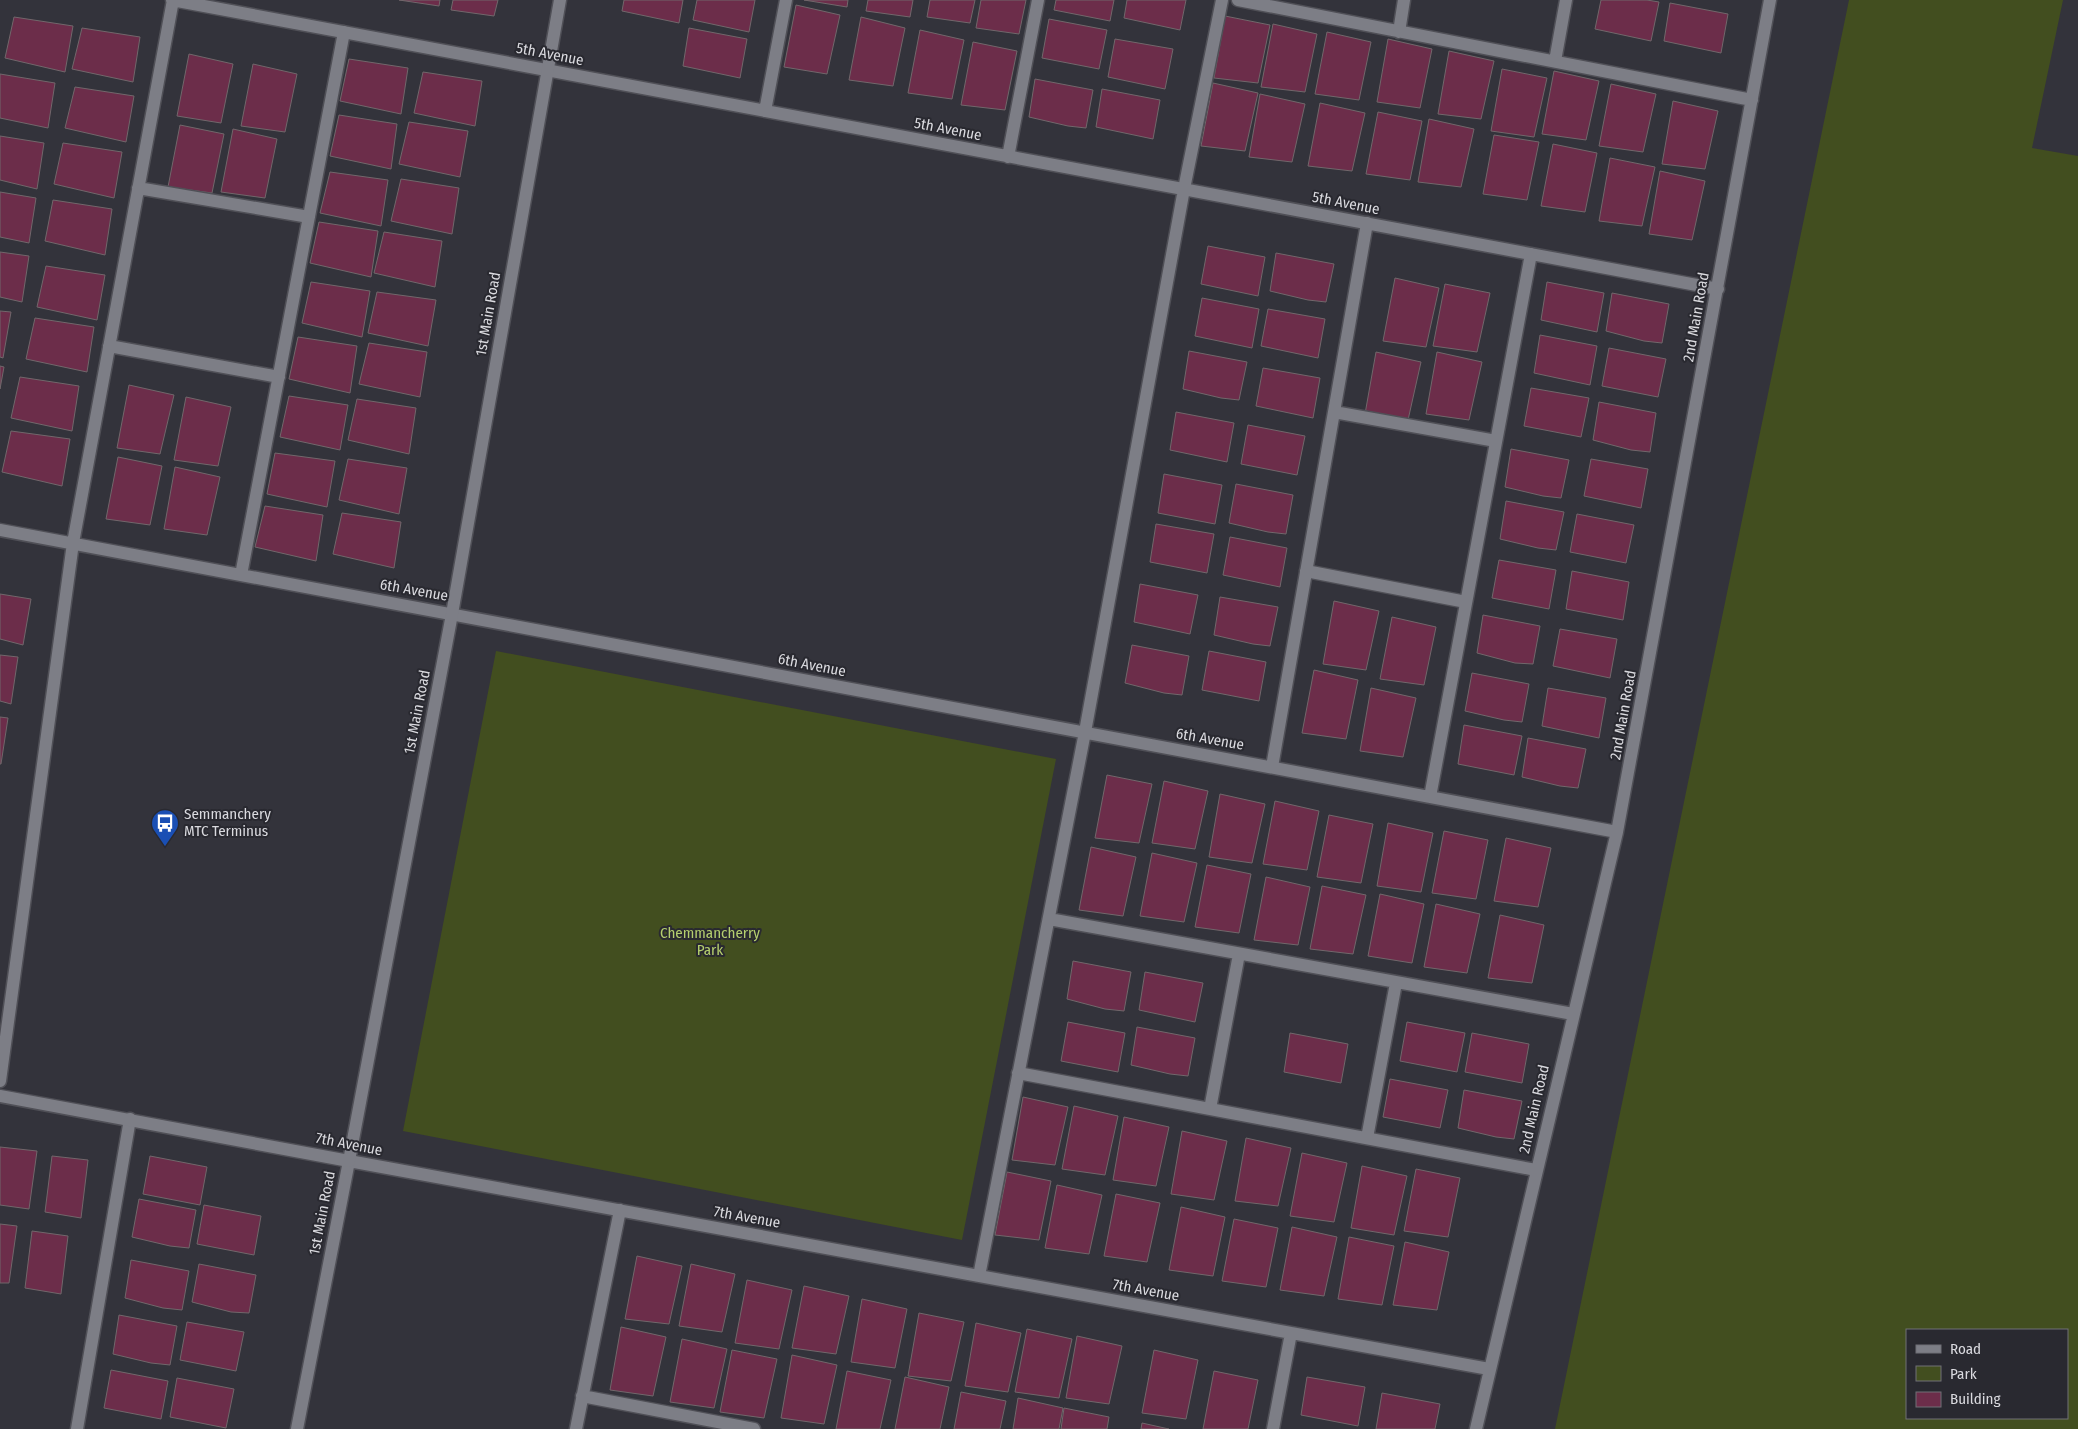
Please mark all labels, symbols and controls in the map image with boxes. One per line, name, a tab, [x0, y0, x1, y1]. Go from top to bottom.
street label: 5th Avenue	[515, 39, 585, 69]
street label: 5th Avenue	[913, 114, 983, 144]
street label: 5th Avenue	[1311, 188, 1381, 218]
street label: 1st Main Road	[472, 271, 504, 357]
street label: 2nd Main Road	[1679, 271, 1713, 363]
street label: 6th Avenue	[379, 575, 449, 605]
street label: 6th Avenue	[776, 650, 848, 680]
street label: 1st Main Road	[400, 669, 434, 755]
street label: 2nd Main Road	[1606, 669, 1640, 761]
street label: 6th Avenue	[1175, 724, 1245, 754]
place label: Semmanchery MTC Terminus	[184, 805, 271, 840]
bus stop icon: Semmanchery MTC Terminus	[150, 808, 180, 847]
park label: Chemmancherry Park	[660, 924, 760, 959]
street label: 2nd Main Road	[1515, 1063, 1553, 1155]
street label: 7th Avenue	[314, 1129, 384, 1159]
street label: 1st Main Road	[305, 1170, 339, 1256]
street label: 7th Avenue	[712, 1202, 782, 1232]
street label: 7th Avenue	[1111, 1275, 1181, 1305]
legend	[1906, 1329, 2068, 1419]
text: Road	[1950, 1340, 1981, 1358]
text: Park	[1950, 1365, 1977, 1383]
text: Building	[1950, 1390, 2001, 1408]

